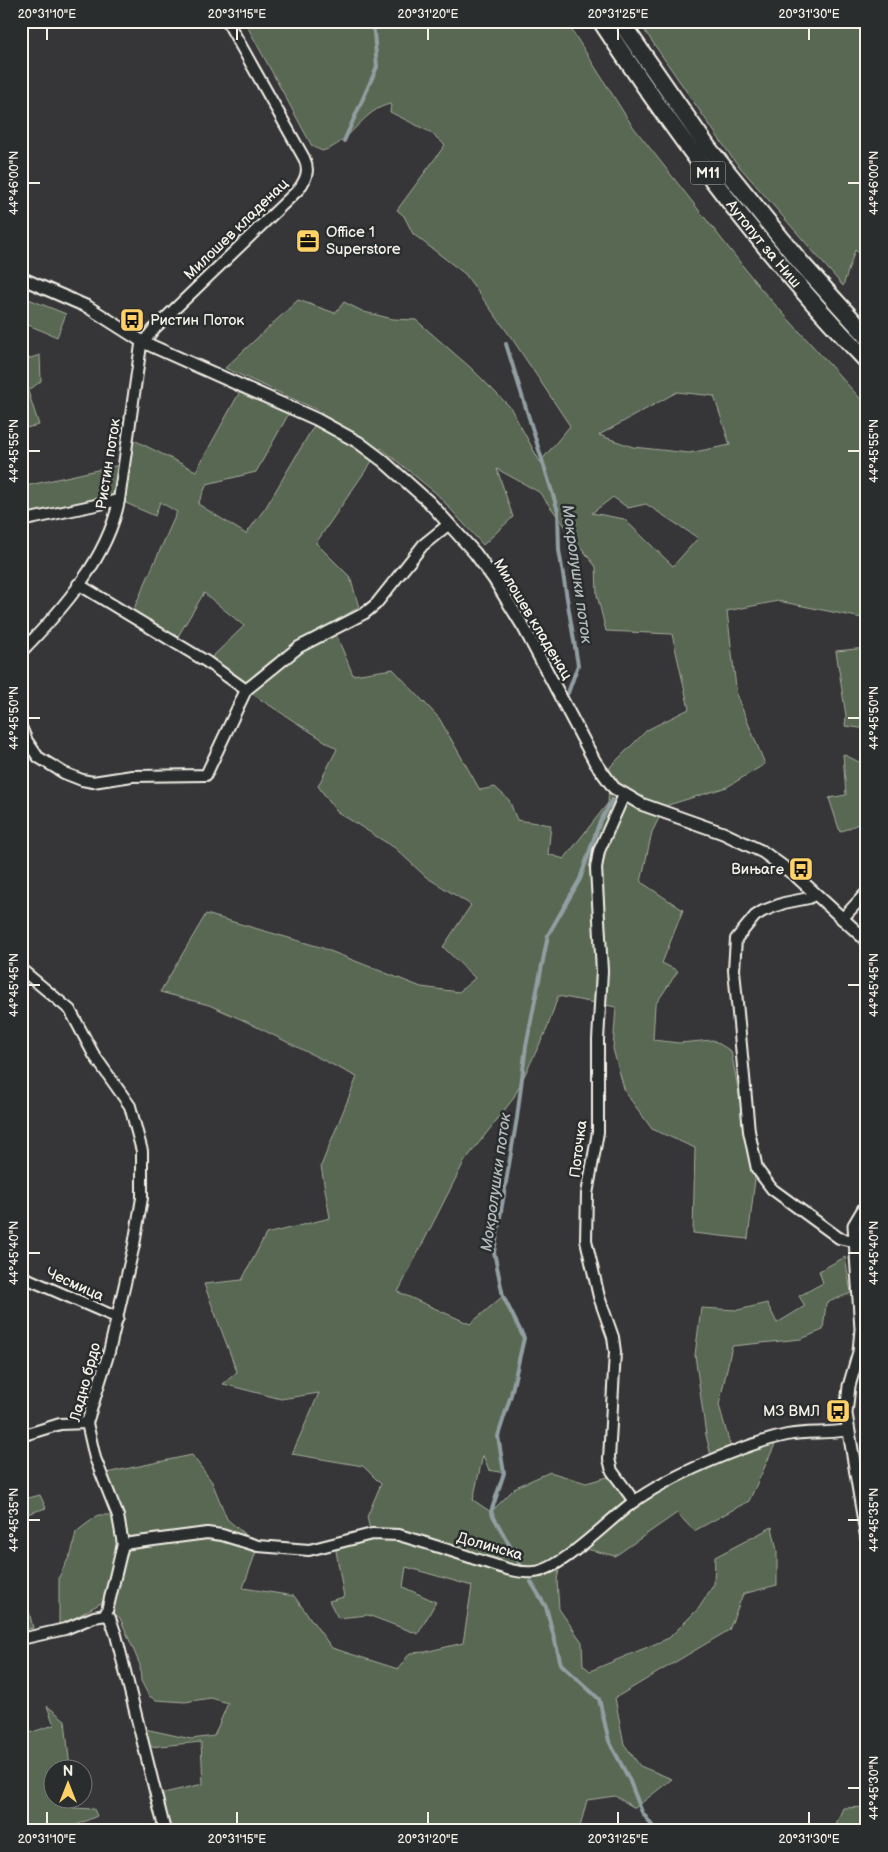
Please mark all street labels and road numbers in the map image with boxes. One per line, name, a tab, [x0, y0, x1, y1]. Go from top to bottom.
road number: M11	[690, 162, 726, 184]
street label: Милошев кладенац	[180, 174, 293, 284]
street label: Аутопут за Ниш	[721, 195, 805, 292]
street label: Ристин поток	[92, 417, 125, 511]
street label: Милошев кладенац	[489, 555, 576, 683]
street label: Поточка	[566, 1119, 591, 1179]
street label: Чесмица	[43, 1263, 107, 1306]
street label: Ладно брдо	[66, 1340, 105, 1425]
street label: Долинска	[455, 1528, 525, 1565]

